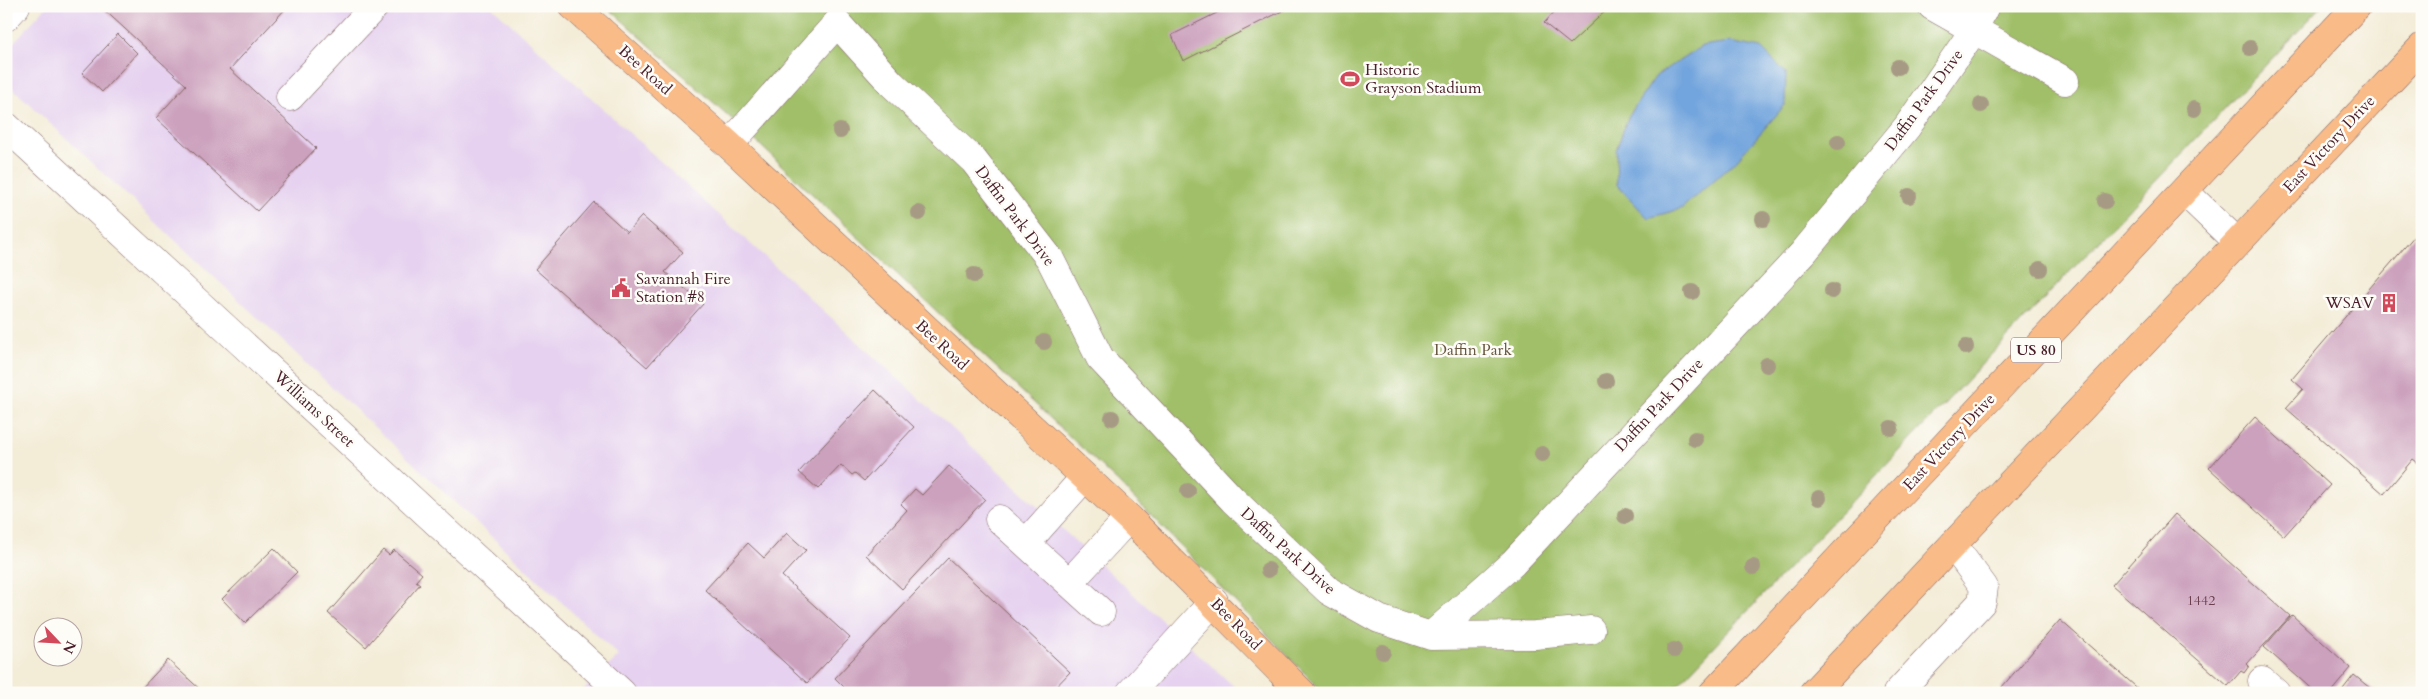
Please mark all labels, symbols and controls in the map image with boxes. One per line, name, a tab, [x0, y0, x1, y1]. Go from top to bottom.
street label: Bee Road	[614, 40, 677, 100]
street label: Daffin Park Drive	[1880, 45, 1968, 155]
place label: Historic Grayson Stadium	[1365, 59, 1482, 99]
sports icon: Historic Grayson Stadium	[1339, 68, 1361, 90]
street label: East Victory Drive	[2278, 90, 2380, 198]
street label: Daffin Park Drive	[970, 161, 1060, 271]
place label: Savannah Fire Station #8	[636, 268, 731, 308]
public building icon: Savannah Fire Station #8	[610, 277, 632, 299]
place label: WSAV	[2324, 292, 2374, 314]
building icon: WSAV	[2378, 292, 2400, 314]
street label: Bee Road	[911, 315, 974, 375]
road number: US 80	[2011, 338, 2061, 362]
park label: Daffin Park	[1434, 339, 1512, 361]
street label: Daffin Park Drive	[1610, 353, 1708, 457]
street label: Williams Street	[268, 365, 359, 452]
street label: East Victory Drive	[1898, 388, 2000, 496]
street label: Daffin Park Drive	[1236, 502, 1340, 600]
house number: 1442	[2187, 591, 2215, 610]
street label: Bee Road	[1206, 593, 1267, 655]
north arrow	[32, 616, 82, 666]
text: N	[58, 638, 81, 657]

